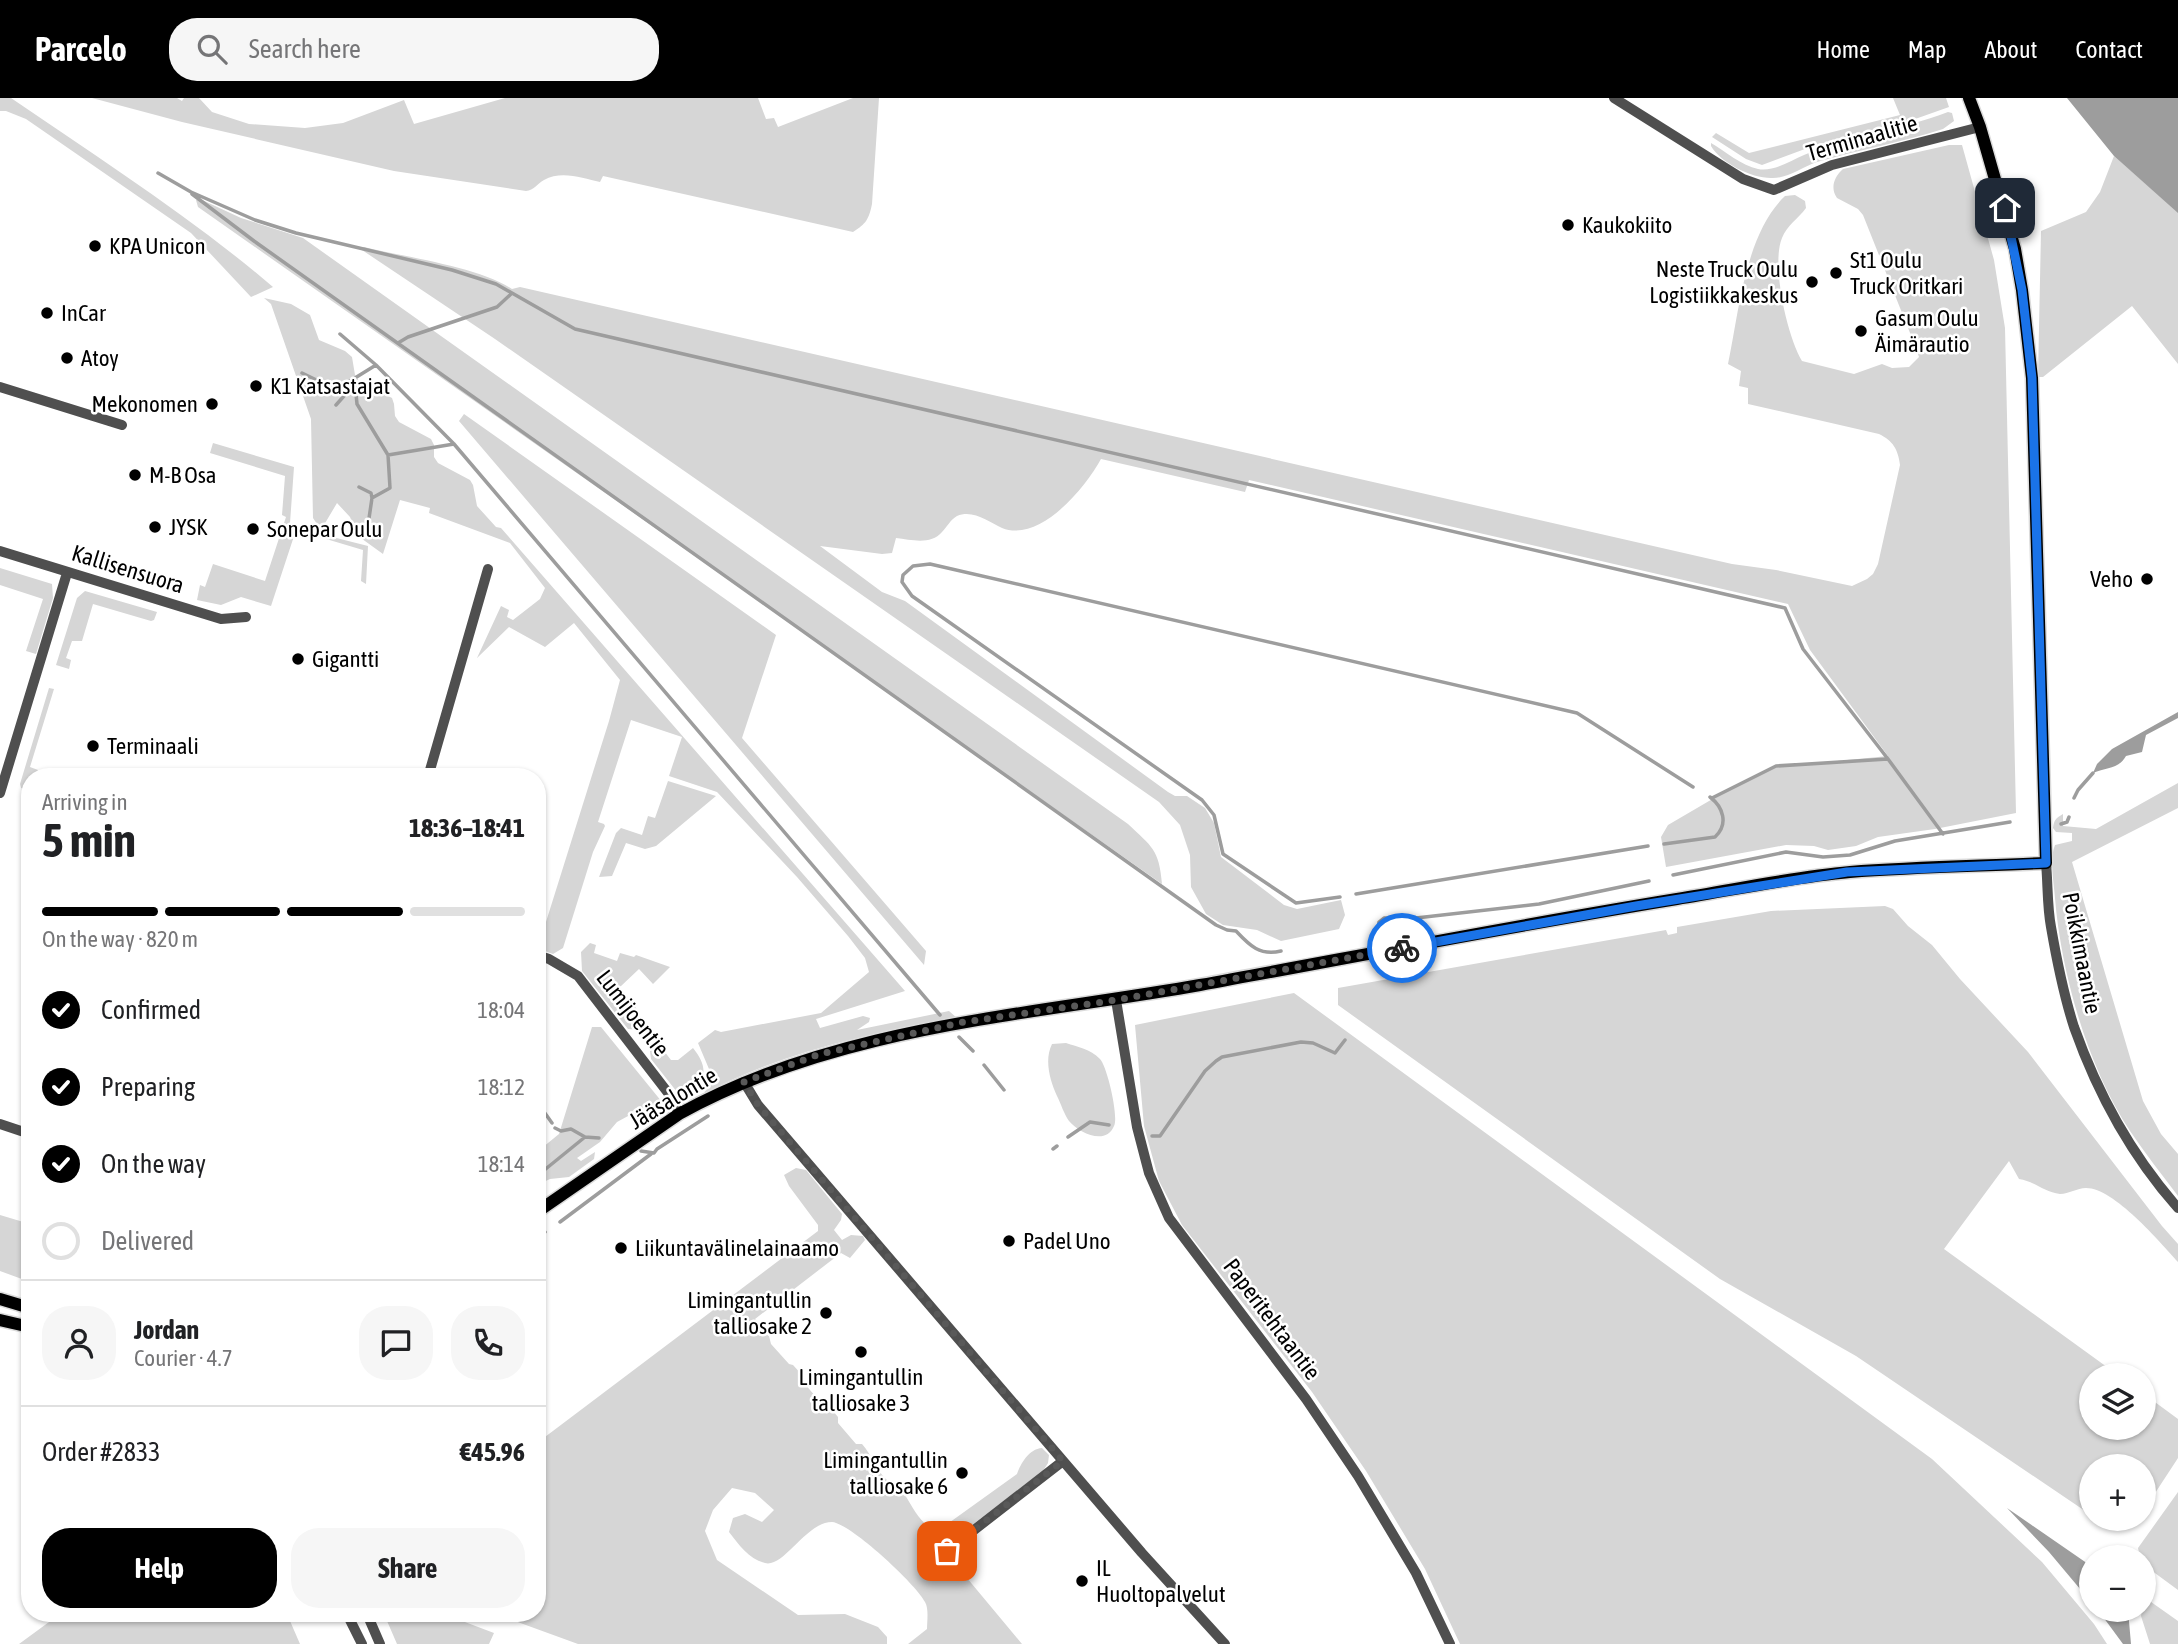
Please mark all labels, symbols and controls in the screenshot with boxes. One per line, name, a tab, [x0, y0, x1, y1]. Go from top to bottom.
search box	[169, 18, 659, 81]
text: Parcelo	[35, 30, 127, 68]
icon: search	[193, 30, 231, 68]
text: Search here	[249, 34, 361, 64]
text: Home	[1816, 36, 1870, 63]
text: Map	[1908, 36, 1946, 63]
text: About	[1984, 36, 2037, 63]
text: Contact	[2075, 36, 2143, 63]
street label: Terminaalitie	[1804, 110, 1920, 166]
pin	[1975, 178, 2035, 238]
icon: home	[1986, 189, 2024, 227]
place label: Kaukokiito	[1582, 212, 1672, 238]
marker: Kaukokiito	[1560, 217, 1576, 233]
place label: KPA Unicon	[109, 233, 206, 259]
marker: KPA Unicon	[87, 238, 103, 254]
place label: St1 Oulu Truck Oritkari	[1850, 247, 1963, 299]
place label: Neste Truck Oulu Logistiikkakeskus	[1649, 256, 1798, 308]
marker: St1 Oulu Truck Oritkari	[1828, 265, 1844, 281]
marker: Neste Truck Oulu Logistiikkakeskus	[1804, 274, 1820, 290]
place label: InCar	[61, 300, 107, 326]
marker: InCar	[39, 305, 55, 321]
place label: Gasum Oulu Äimärautio	[1875, 305, 1979, 357]
marker: Gasum Oulu Äimärautio	[1853, 323, 1869, 339]
place label: Atoy	[81, 345, 119, 371]
marker: Atoy	[59, 350, 75, 366]
place label: K1 Katsastajat	[270, 373, 390, 399]
marker: K1 Katsastajat	[248, 378, 264, 394]
place label: Mekonomen	[92, 391, 198, 417]
marker: Mekonomen	[204, 396, 220, 412]
place label: M-B Osa	[149, 462, 216, 488]
marker: M-B Osa	[127, 467, 143, 483]
place label: JYSK	[169, 514, 208, 540]
place label: Sonepar Oulu	[267, 516, 382, 542]
marker: JYSK	[147, 519, 163, 535]
marker: Sonepar Oulu	[245, 521, 261, 537]
street label: Kallisensuora	[69, 540, 187, 598]
place label: Veho	[2090, 566, 2133, 592]
marker: Veho	[2139, 571, 2155, 587]
place label: Gigantti	[312, 646, 379, 672]
marker: Gigantti	[290, 651, 306, 667]
place label: Terminaali	[107, 733, 199, 759]
marker: Terminaali	[85, 738, 101, 754]
text: Arriving in	[42, 789, 128, 815]
text: 18:36–18:41	[409, 813, 525, 843]
text: 5 min	[42, 814, 136, 867]
street label: Poikkimaantie	[2057, 890, 2107, 1016]
courier	[1367, 913, 1437, 983]
text: On the way · 820 m	[42, 926, 198, 952]
icon: bike	[1383, 929, 1421, 967]
street label: Lumijoentie	[591, 965, 675, 1061]
icon: check	[42, 991, 80, 1029]
text: Confirmed	[101, 995, 201, 1025]
text: 18:04	[477, 997, 525, 1023]
street label: Jääsalontie	[624, 1062, 722, 1134]
icon: check	[42, 1068, 80, 1106]
text: Preparing	[101, 1072, 195, 1102]
text: 18:12	[478, 1074, 525, 1100]
icon: check	[42, 1145, 80, 1183]
text: On the way	[101, 1149, 206, 1179]
text: 18:14	[478, 1151, 525, 1177]
text: Delivered	[101, 1226, 194, 1256]
place label: Padel Uno	[1023, 1228, 1111, 1254]
marker: Padel Uno	[1001, 1233, 1017, 1249]
place label: Liikuntavälinelainaamo	[635, 1235, 839, 1261]
marker: Liikuntavälinelainaamo	[613, 1240, 629, 1256]
street label: Paperitehtaantie	[1218, 1253, 1326, 1385]
place label: Limingantullin talliosake 2	[687, 1287, 812, 1339]
marker: Limingantullin talliosake 2	[818, 1305, 834, 1321]
button: person	[42, 1306, 116, 1380]
button: chat	[359, 1306, 433, 1380]
button: phone	[451, 1306, 525, 1380]
text: Jordan	[134, 1315, 199, 1345]
marker: Limingantullin talliosake 3	[853, 1344, 869, 1360]
text: Courier · 4.7	[134, 1345, 233, 1371]
map controls	[2079, 1363, 2156, 1622]
button: layers	[2079, 1363, 2156, 1440]
place label: Limingantullin talliosake 3	[799, 1364, 923, 1416]
text: Order #2833	[42, 1437, 161, 1467]
text: €45.96	[460, 1437, 525, 1467]
place label: Limingantullin talliosake 6	[823, 1447, 948, 1499]
button: +	[2079, 1454, 2156, 1531]
marker: Limingantullin talliosake 6	[954, 1465, 970, 1481]
pin	[917, 1521, 977, 1581]
button: Help	[42, 1528, 277, 1608]
button: Share	[291, 1528, 525, 1608]
icon: bag	[928, 1532, 966, 1570]
button: −	[2079, 1545, 2156, 1622]
place label: IL Huoltopalvelut	[1096, 1555, 1226, 1607]
marker: IL Huoltopalvelut	[1074, 1573, 1090, 1589]

